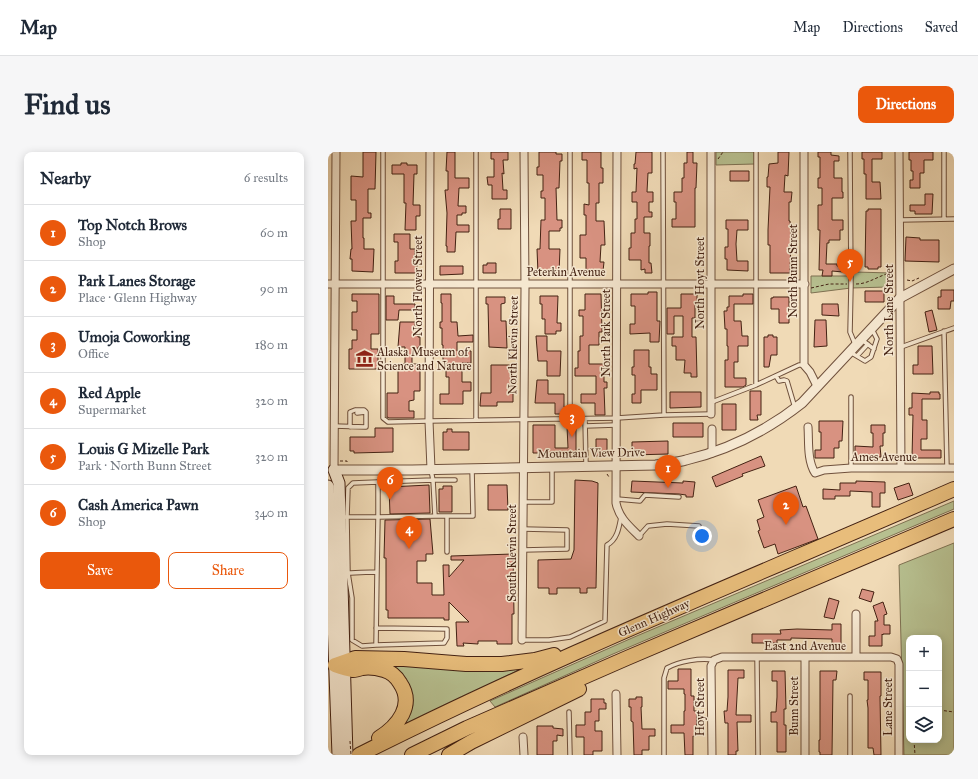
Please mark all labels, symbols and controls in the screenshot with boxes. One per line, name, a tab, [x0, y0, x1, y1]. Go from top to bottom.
text: Map	[20, 16, 57, 39]
text: Map	[793, 19, 820, 36]
text: Directions	[842, 19, 903, 36]
text: Saved	[925, 19, 958, 36]
button: Directions	[858, 86, 954, 123]
text: Find us	[24, 87, 110, 122]
text: Nearby	[40, 168, 91, 189]
text: 6 results	[244, 170, 288, 186]
text: Top Notch Brows	[78, 216, 187, 234]
street label: North Bunn Street	[786, 223, 800, 318]
text: 1	[50, 225, 56, 241]
text: 60 m	[260, 225, 288, 241]
text: Shop	[78, 234, 106, 250]
street label: North Flower Street	[411, 235, 425, 336]
street label: North Hoyt Street	[693, 236, 707, 329]
pin: 5	[837, 249, 863, 282]
street label: North Lane Street	[882, 263, 896, 356]
street label: Peterkin Avenue	[526, 265, 606, 279]
text: Park Lanes Storage	[78, 272, 196, 290]
text: 2	[50, 281, 56, 297]
text: 90 m	[260, 281, 288, 297]
street label: North Park Street	[599, 288, 613, 377]
text: Place · Glenn Highway	[78, 290, 197, 306]
street label: North Klevin Street	[505, 295, 521, 394]
text: Umoja Coworking	[78, 328, 190, 346]
text: 3	[50, 337, 56, 353]
text: 180 m	[255, 337, 288, 353]
place label: Alaska Museum of Science and Nature	[376, 345, 472, 373]
text: Office	[78, 346, 109, 362]
museum icon: Alaska Museum of Science and Nature	[354, 349, 374, 369]
text: Red Apple	[78, 384, 141, 402]
text: 4	[49, 393, 57, 409]
text: 320 m	[255, 393, 288, 409]
text: Supermarket	[78, 402, 146, 418]
pin: 3	[559, 404, 585, 437]
text: Louis G Mizelle Park	[78, 440, 209, 458]
street label: Mountain View Drive	[537, 445, 645, 461]
text: 5	[50, 449, 56, 465]
text: 320 m	[255, 449, 288, 465]
street label: Ames Avenue	[850, 450, 917, 464]
pin: 1	[655, 455, 681, 488]
text: Park · North Bunn Street	[78, 458, 212, 474]
pin: 6	[377, 467, 403, 500]
pin: 2	[773, 492, 799, 525]
text: Cash America Pawn	[78, 496, 199, 514]
street label: South Klevin Street	[505, 503, 519, 602]
text: 6	[50, 505, 56, 521]
text: 340 m	[254, 505, 288, 521]
text: Shop	[78, 514, 106, 530]
pin: 4	[396, 516, 422, 549]
your location	[692, 526, 712, 546]
button: Save	[40, 552, 160, 589]
button: Share	[168, 552, 288, 589]
street label: Glenn Highway	[616, 596, 693, 641]
map controls	[906, 635, 942, 743]
button: +	[906, 635, 942, 671]
street label: East 2nd Avenue	[764, 639, 846, 653]
button: −	[906, 671, 942, 707]
street label: Bunn Street	[787, 675, 801, 736]
street label: Hoyt Street	[693, 677, 707, 736]
street label: Lane Street	[881, 677, 895, 736]
button: layers	[906, 707, 942, 743]

